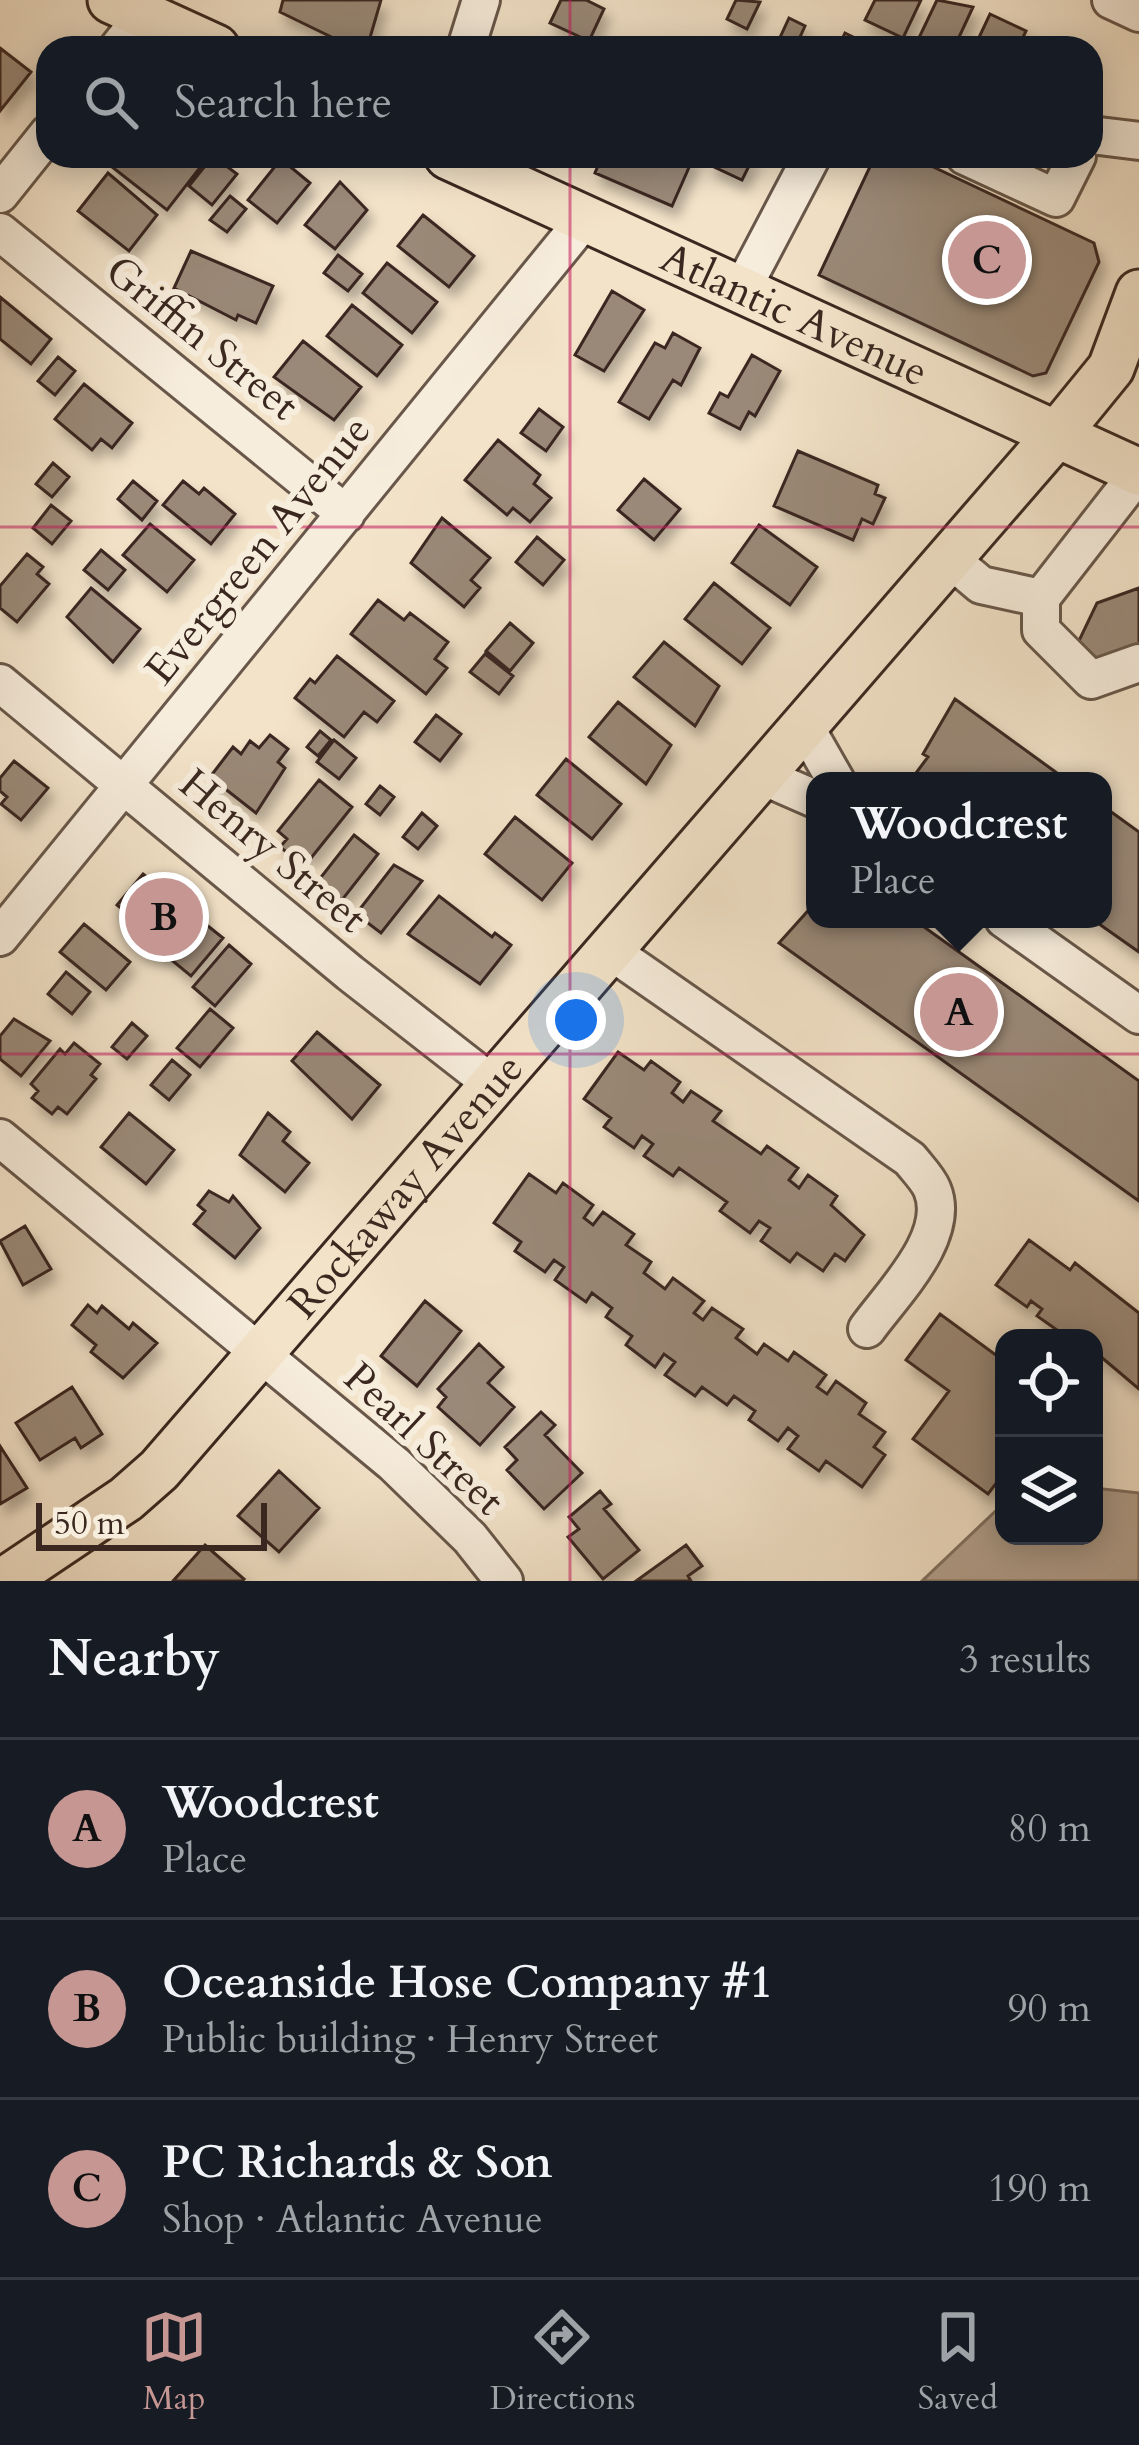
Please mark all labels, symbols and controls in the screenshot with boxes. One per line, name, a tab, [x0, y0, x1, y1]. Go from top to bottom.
search box	[36, 36, 1103, 168]
icon: search	[78, 69, 144, 135]
text: Search here	[174, 72, 392, 133]
pin: C	[948, 215, 1026, 305]
street label: Atlantic Avenue	[652, 229, 937, 400]
street label: Griffin Street	[94, 243, 310, 433]
street label: Evergreen Avenue	[132, 404, 384, 696]
street label: Henry Street	[167, 756, 379, 946]
popup	[806, 772, 1112, 928]
text: Woodcrest	[851, 793, 1067, 854]
text: Place	[851, 854, 936, 907]
pin: B	[125, 872, 203, 962]
pin: A	[920, 967, 998, 1057]
your location	[546, 990, 606, 1050]
street label: Rockaway Avenue	[275, 1041, 536, 1330]
map controls	[995, 1329, 1103, 1545]
button: locate	[995, 1329, 1103, 1437]
street label: Pearl Street	[331, 1350, 517, 1528]
button: layers	[995, 1437, 1103, 1545]
scale bar	[36, 1497, 267, 1550]
text: 50 m	[54, 1501, 125, 1546]
text: Nearby	[48, 1624, 220, 1694]
text: 3 results	[959, 1633, 1091, 1686]
text: Woodcrest	[162, 1772, 379, 1833]
text: A	[72, 1802, 102, 1855]
text: 80 m	[1008, 1802, 1091, 1855]
text: Place	[162, 1833, 247, 1886]
text: Oceanside Hose Company #1	[162, 1952, 773, 2013]
text: B	[73, 1982, 101, 2035]
text: 90 m	[1008, 1982, 1091, 2035]
text: Public building · Henry Street	[162, 2013, 658, 2066]
text: PC Richards & Son	[162, 2132, 552, 2193]
text: C	[72, 2162, 102, 2215]
text: 190 m	[988, 2162, 1091, 2215]
text: Shop · Atlantic Avenue	[162, 2193, 543, 2246]
tab: Map	[141, 2304, 207, 2421]
tab: Directions	[490, 2304, 635, 2421]
tab: Saved	[918, 2304, 998, 2421]

